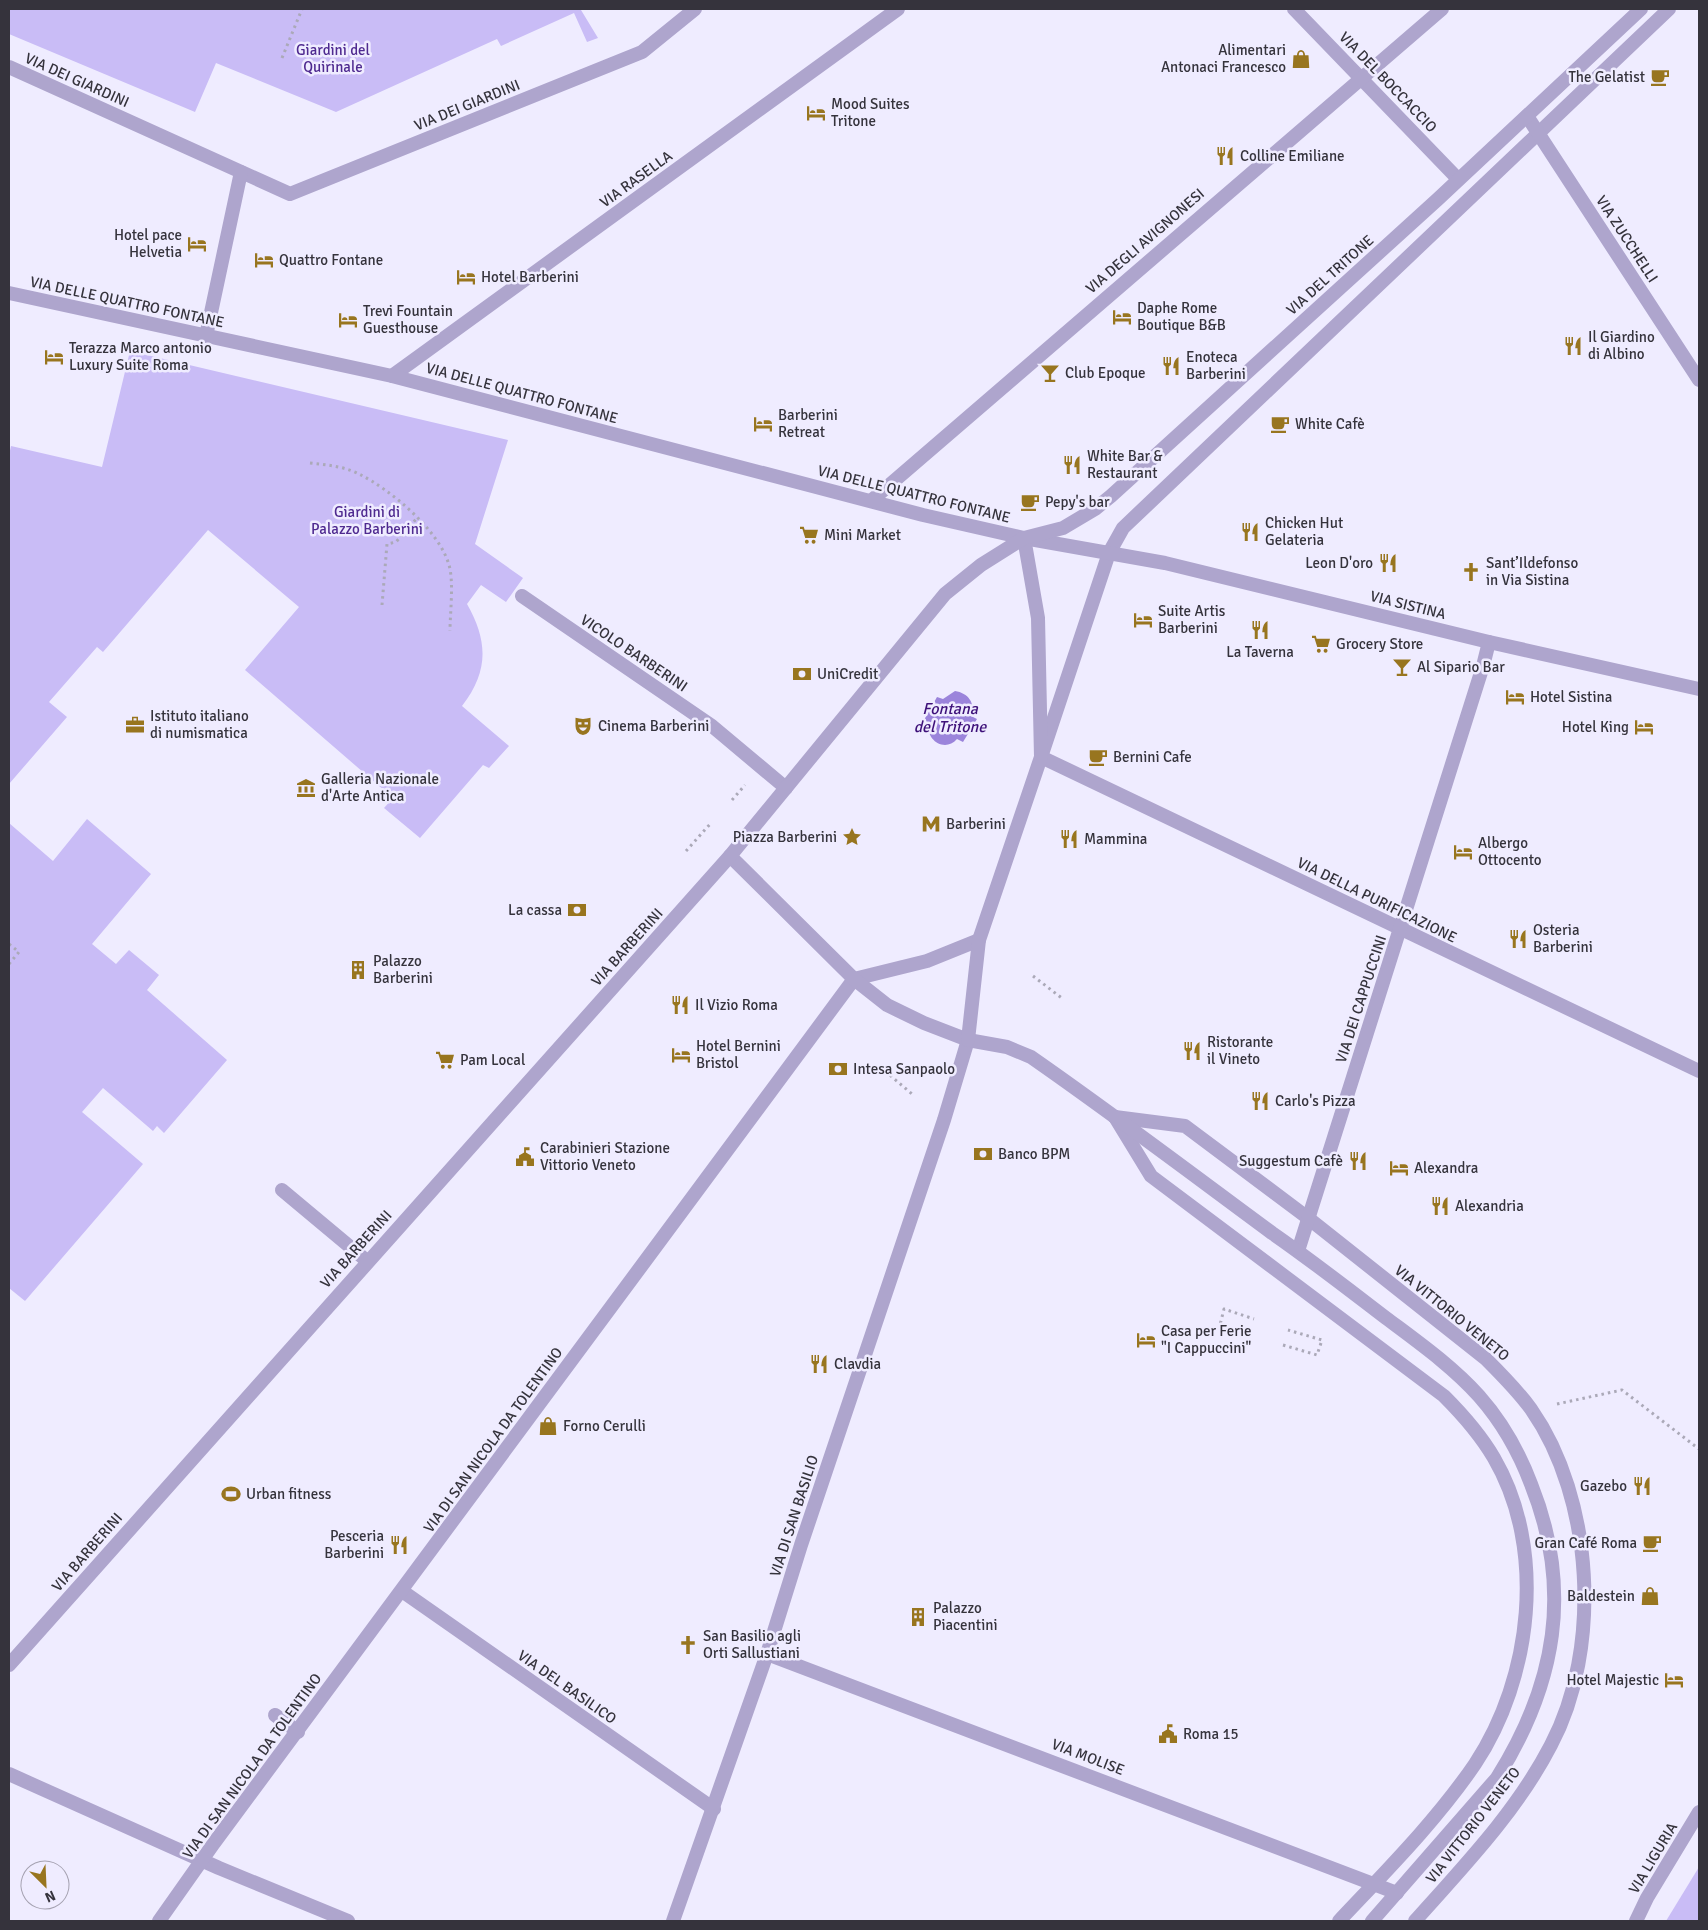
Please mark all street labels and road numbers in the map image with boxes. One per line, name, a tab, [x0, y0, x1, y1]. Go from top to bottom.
street label: VIA DEL BOCCACCIO	[1335, 28, 1441, 136]
street label: VIA DEI GIARDINI	[22, 49, 132, 111]
street label: VIA DEI GIARDINI	[412, 76, 522, 134]
street label: VIA RASELLA	[596, 147, 676, 211]
street label: VIA DEGLI AVIGNONESI	[1082, 185, 1208, 297]
street label: VIA ZUCCHELLI	[1592, 192, 1662, 286]
street label: VIA DEL TRITONE	[1283, 231, 1377, 319]
street label: VIA DELLE QUATTRO FONTANE	[28, 273, 226, 331]
street label: VIA DELLE QUATTRO FONTANE	[424, 359, 620, 427]
street label: VIA DELLE QUATTRO FONTANE	[816, 461, 1012, 527]
street label: VIA SISTINA	[1368, 587, 1448, 623]
street label: VICOLO BARBERINI	[577, 611, 691, 695]
street label: VIA DELLA PURIFICAZIONE	[1294, 853, 1460, 947]
street label: VIA BARBERINI	[587, 904, 667, 990]
street label: VIA DEI CAPPUCCINI	[1332, 933, 1390, 1065]
street label: VIA BARBERINI	[316, 1206, 396, 1292]
street label: VIA VITTORIO VENETO	[1391, 1261, 1513, 1365]
street label: VIA DI SAN NICOLA DA TOLENTINO	[420, 1344, 566, 1536]
street label: VIA DI SAN BASILIO	[766, 1453, 822, 1579]
street label: VIA BARBERINI	[48, 1509, 126, 1595]
street label: VIA DEL BASILICO	[514, 1646, 620, 1728]
street label: VIA DI SAN NICOLA DA TOLENTINO	[179, 1670, 325, 1862]
street label: VIA MOLISE	[1049, 1735, 1127, 1779]
street label: VIA VITTORIO VENETO	[1422, 1763, 1524, 1887]
street label: VIA LIGURIA	[1625, 1819, 1681, 1897]

